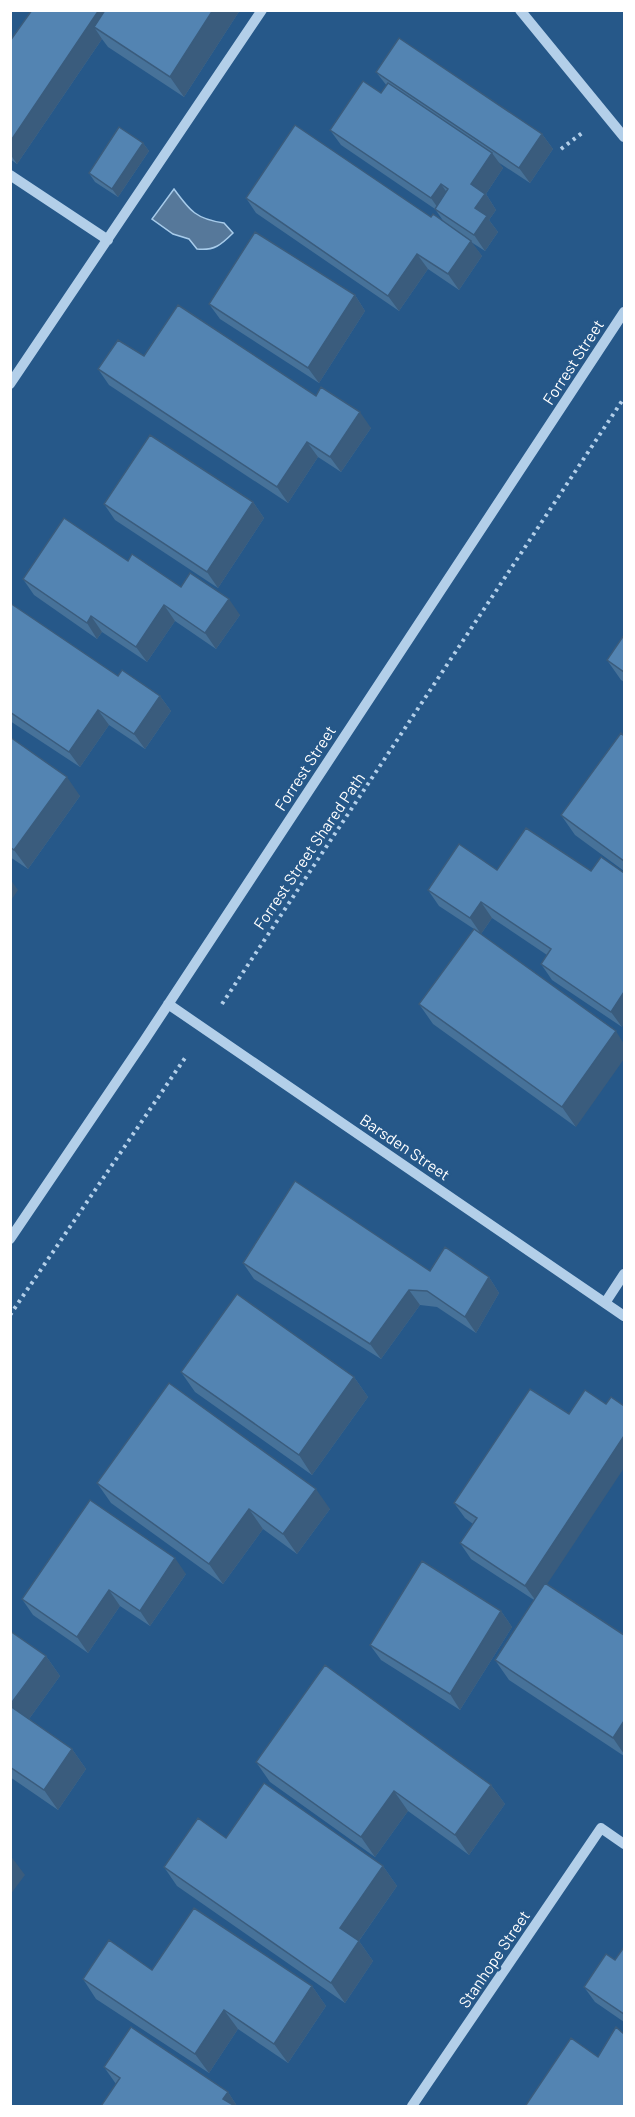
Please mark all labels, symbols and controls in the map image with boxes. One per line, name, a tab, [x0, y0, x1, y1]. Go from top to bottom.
street label: Forrest Street	[538, 316, 607, 408]
street label: Forrest Street	[270, 722, 339, 814]
street label: Forrest Street Shared Path	[249, 769, 368, 933]
street label: Barsden Street	[357, 1110, 454, 1184]
street label: Stanhope Street	[454, 1906, 533, 2011]

